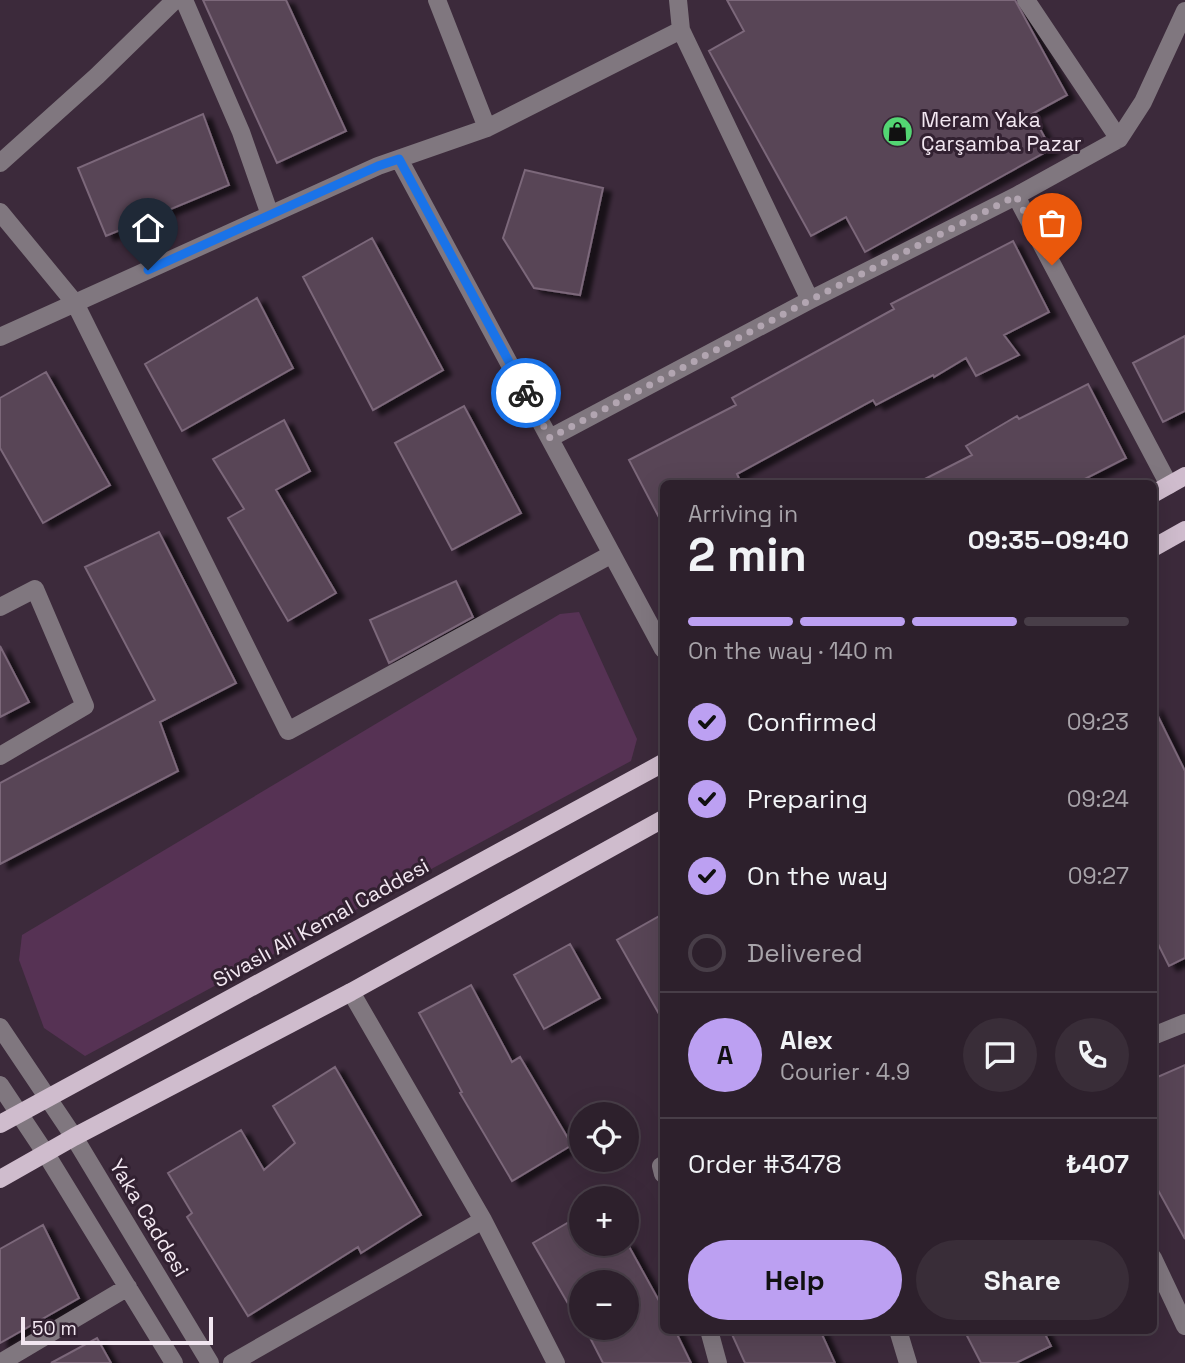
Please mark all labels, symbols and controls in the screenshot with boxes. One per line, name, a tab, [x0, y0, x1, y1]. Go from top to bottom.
place label: Meram Yaka Çarşamba Pazar	[921, 106, 1082, 157]
shop icon: Meram Yaka Çarşamba Pazar	[881, 115, 915, 149]
pin	[1022, 193, 1082, 265]
pin	[118, 198, 178, 270]
icon: bag	[1033, 204, 1071, 242]
icon: home	[129, 209, 167, 247]
courier	[491, 358, 561, 428]
icon: bike	[507, 374, 545, 412]
text: Arriving in	[688, 499, 798, 529]
text: 09:35–09:40	[968, 523, 1129, 557]
text: 2 min	[688, 526, 807, 584]
text: On the way · 140 m	[688, 636, 893, 666]
icon: check	[688, 703, 726, 741]
text: Confirmed	[747, 705, 877, 739]
text: 09:23	[1067, 707, 1129, 737]
icon: check	[688, 780, 726, 818]
text: Preparing	[747, 782, 868, 816]
text: 09:24	[1067, 784, 1129, 814]
street label: Sivaslı Ali Kemal Caddesi	[208, 852, 434, 993]
icon: check	[688, 857, 726, 895]
text: On the way	[747, 859, 888, 893]
text: 09:27	[1068, 861, 1129, 891]
text: Delivered	[747, 936, 863, 970]
button: chat	[963, 1018, 1037, 1092]
button: phone	[1055, 1018, 1129, 1092]
text: Alex	[780, 1023, 833, 1057]
text: A	[717, 1038, 733, 1072]
text: Courier · 4.9	[780, 1057, 910, 1087]
map controls	[569, 1102, 639, 1340]
button: locate	[569, 1102, 639, 1172]
text: Order #3478	[688, 1147, 842, 1181]
text: ₺407	[1066, 1147, 1129, 1181]
street label: Yaka Caddesi	[104, 1154, 195, 1282]
button: +	[569, 1186, 639, 1256]
button: Help	[688, 1240, 902, 1320]
button: Share	[916, 1240, 1129, 1320]
button: −	[569, 1270, 639, 1340]
scale bar	[21, 1314, 214, 1346]
text: 50 m	[32, 1316, 77, 1341]

